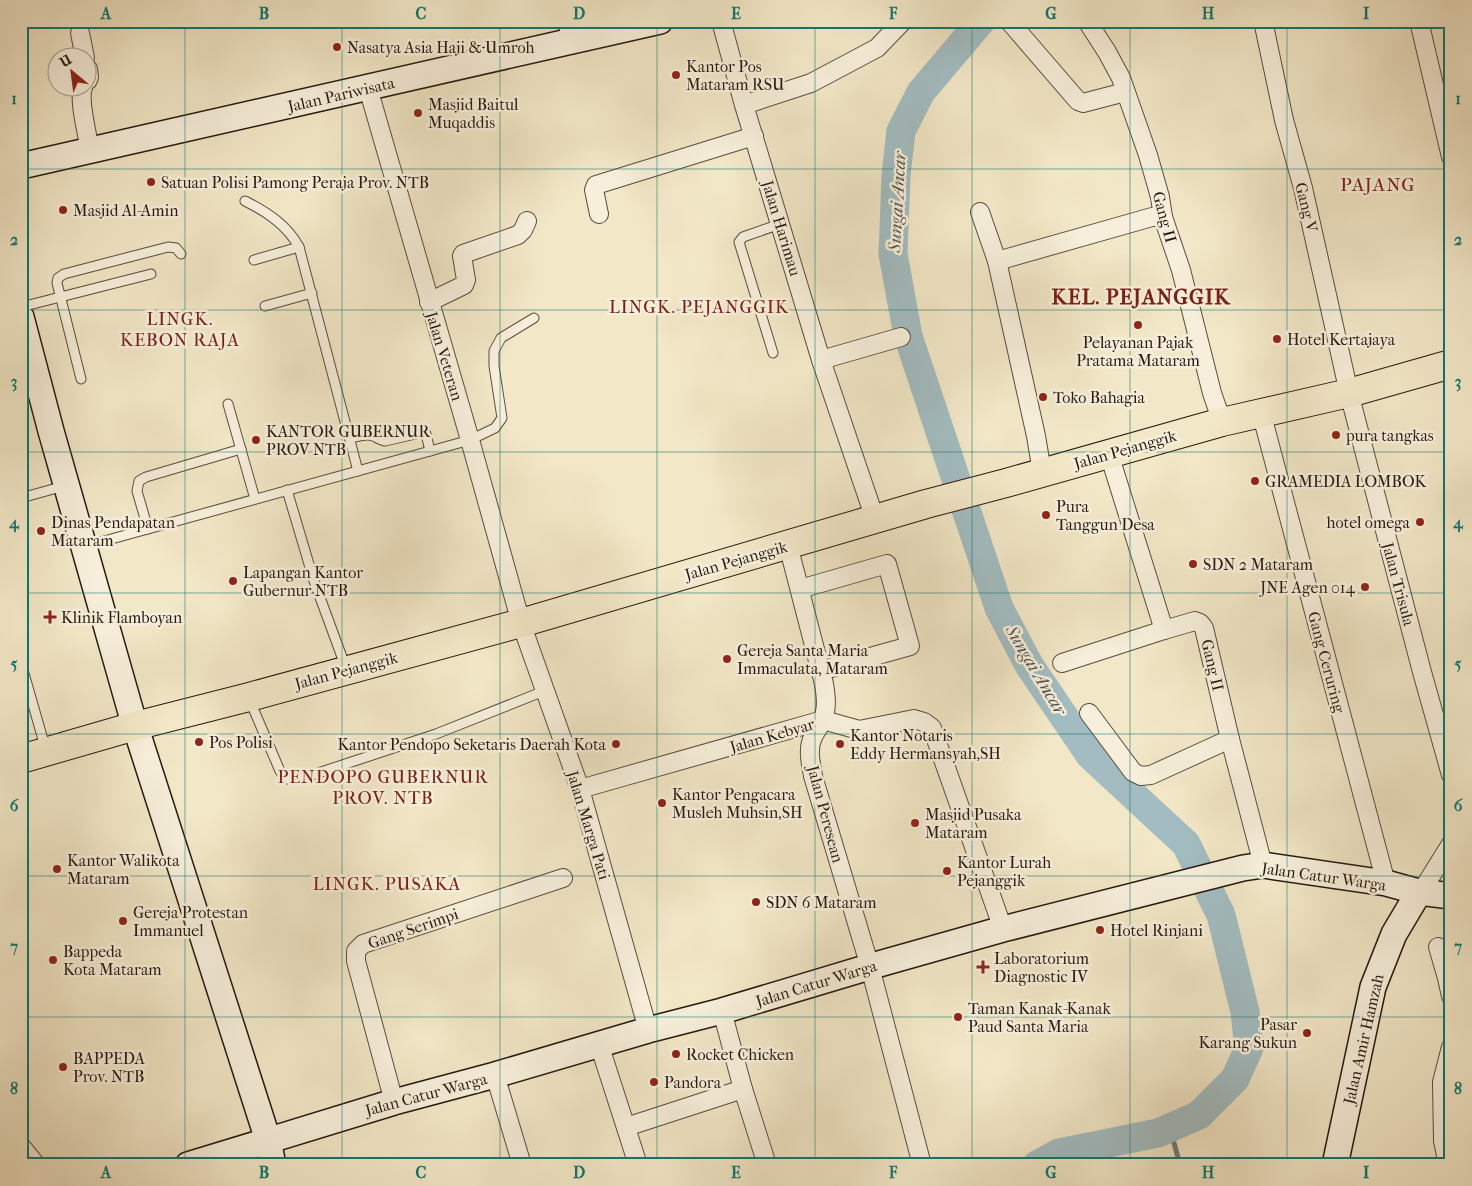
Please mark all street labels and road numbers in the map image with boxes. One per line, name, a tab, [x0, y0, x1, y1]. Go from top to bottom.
street label: Jalan Pariwisata	[284, 73, 397, 116]
street label: Jalan Harimau	[757, 176, 805, 278]
street label: Gang V	[1291, 180, 1322, 234]
street label: Gang II	[1149, 189, 1180, 245]
street label: Jalan Veteran	[421, 307, 467, 404]
street label: Jalan Pejanggik	[1070, 426, 1179, 474]
street label: Jalan Pejanggik	[681, 537, 790, 585]
street label: Jalan Trisula	[1378, 538, 1419, 629]
street label: Gang Ceruring	[1304, 609, 1349, 715]
street label: Gang II	[1197, 637, 1228, 693]
street label: Jalan Pejanggik	[291, 647, 400, 694]
street label: Jalan Kebyar	[726, 714, 817, 757]
street label: Jalan Peresean	[803, 761, 848, 866]
street label: Jalan Marga Pati	[562, 766, 614, 882]
street label: Jalan Catur Warga	[1258, 858, 1388, 895]
street label: Gang Serimpi	[365, 904, 461, 953]
street label: Jalan Catur Warga	[751, 956, 879, 1011]
street label: Jalan Amir Hamzah	[1339, 972, 1388, 1108]
street label: Jalan Catur Warga	[361, 1069, 490, 1120]

